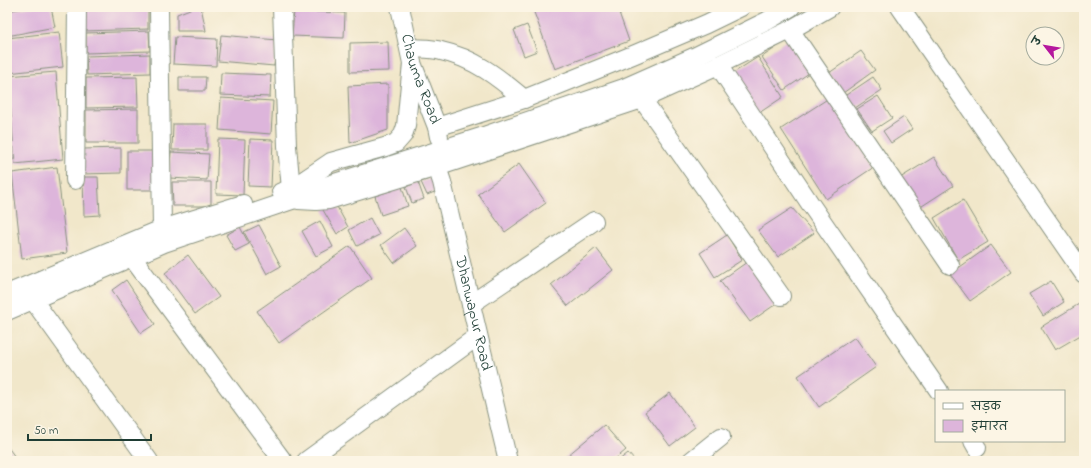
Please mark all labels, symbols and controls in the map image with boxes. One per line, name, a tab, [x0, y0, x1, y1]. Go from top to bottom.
north arrow	[1025, 26, 1065, 66]
street label: Chauma Road	[394, 32, 447, 128]
text: उ	[1028, 33, 1047, 49]
street label: Dhanwapur Road	[448, 253, 498, 373]
legend	[935, 390, 1065, 442]
text: सड़क	[970, 398, 1002, 416]
scale bar	[28, 416, 151, 442]
text: इमारत	[971, 418, 1009, 436]
text: 50 m	[34, 422, 58, 440]

